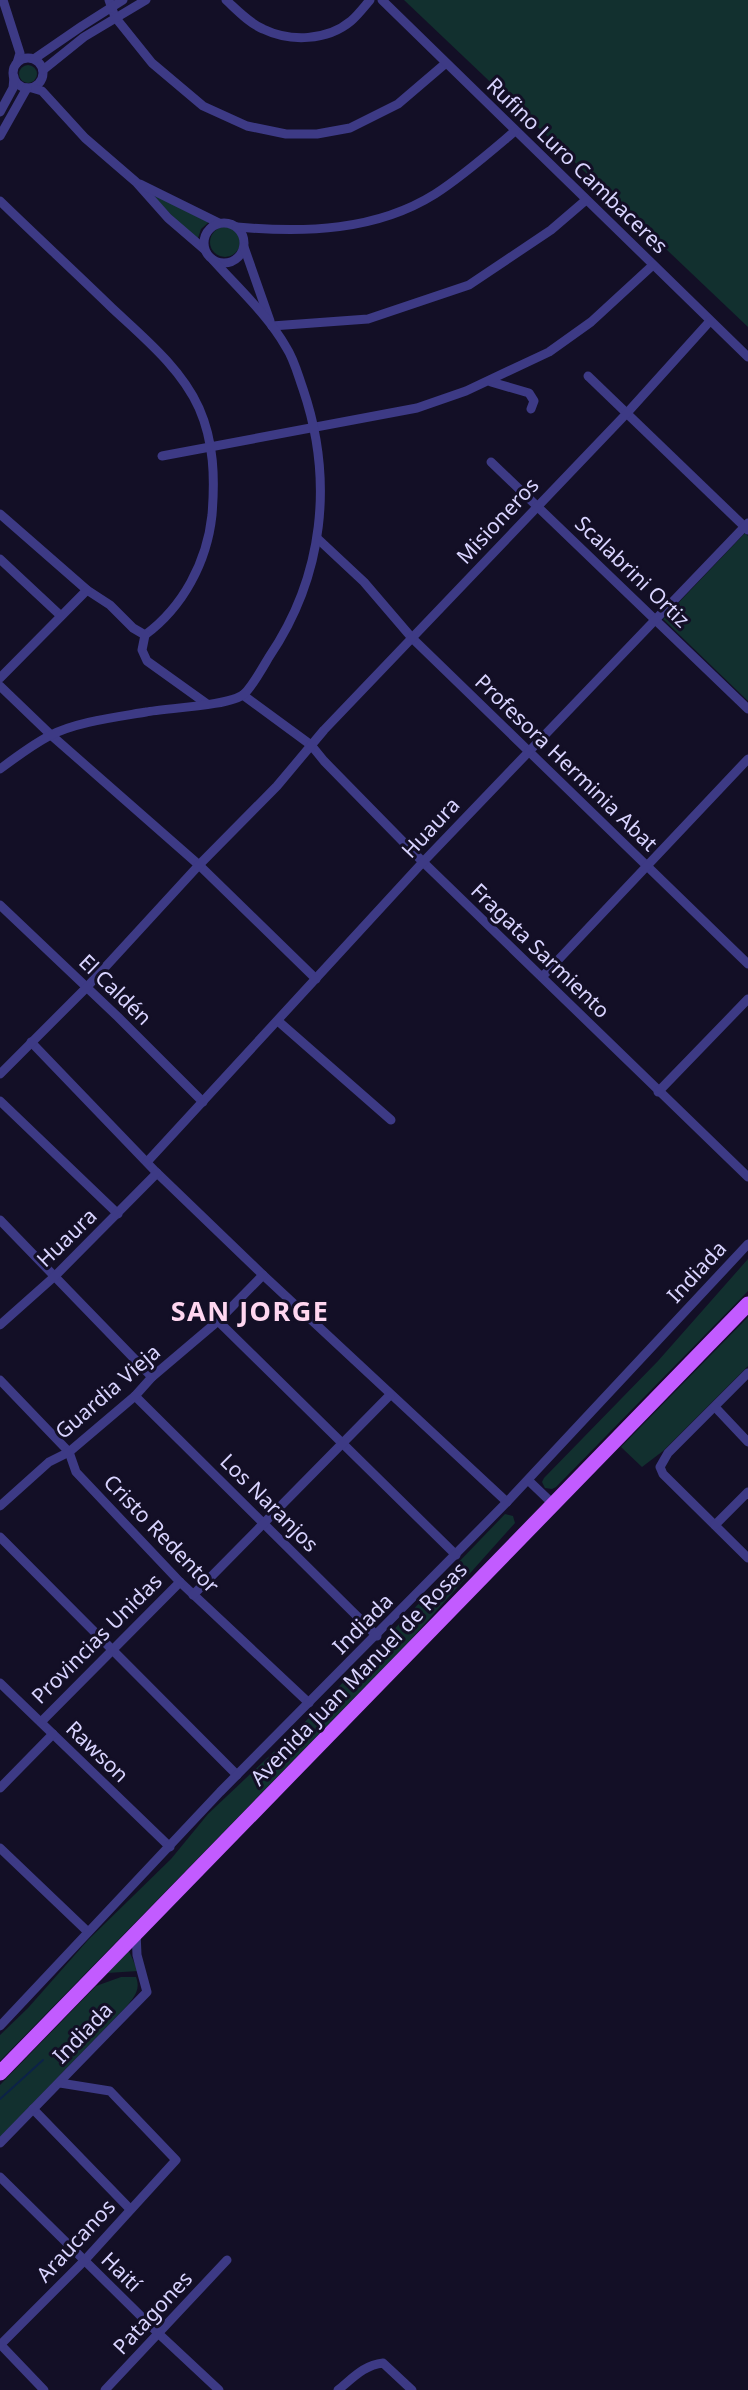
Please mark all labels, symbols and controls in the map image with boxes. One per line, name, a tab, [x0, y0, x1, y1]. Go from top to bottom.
street label: Rufino Luro Cambaceres	[481, 71, 674, 259]
street label: Misioneros	[450, 471, 545, 570]
street label: Scalabrini Ortiz	[569, 509, 696, 633]
street label: Profesora Herminia Abat	[469, 668, 664, 857]
street label: Huaura	[395, 791, 466, 864]
street label: Fragata Sarmiento	[465, 877, 616, 1024]
street label: El Caldén	[73, 948, 158, 1031]
street label: Huaura	[30, 1202, 102, 1273]
street label: Indiada	[660, 1234, 732, 1308]
district label: SAN JORGE	[171, 1292, 329, 1329]
street label: Guardia Vieja	[49, 1338, 166, 1445]
street label: Los Naranjos	[214, 1447, 325, 1558]
street label: Cristo Redentor	[98, 1468, 226, 1599]
street label: Avenida Juan Manuel de Rosas	[244, 1555, 473, 1791]
street label: Provincias Unidas	[25, 1567, 168, 1710]
street label: Indiada	[326, 1587, 399, 1660]
street label: Rawson	[60, 1714, 135, 1788]
street label: Indiada	[46, 1996, 118, 2069]
street label: Araucanos	[30, 2193, 121, 2288]
street label: Haití	[96, 2245, 148, 2298]
street label: Patagones	[106, 2265, 198, 2360]

